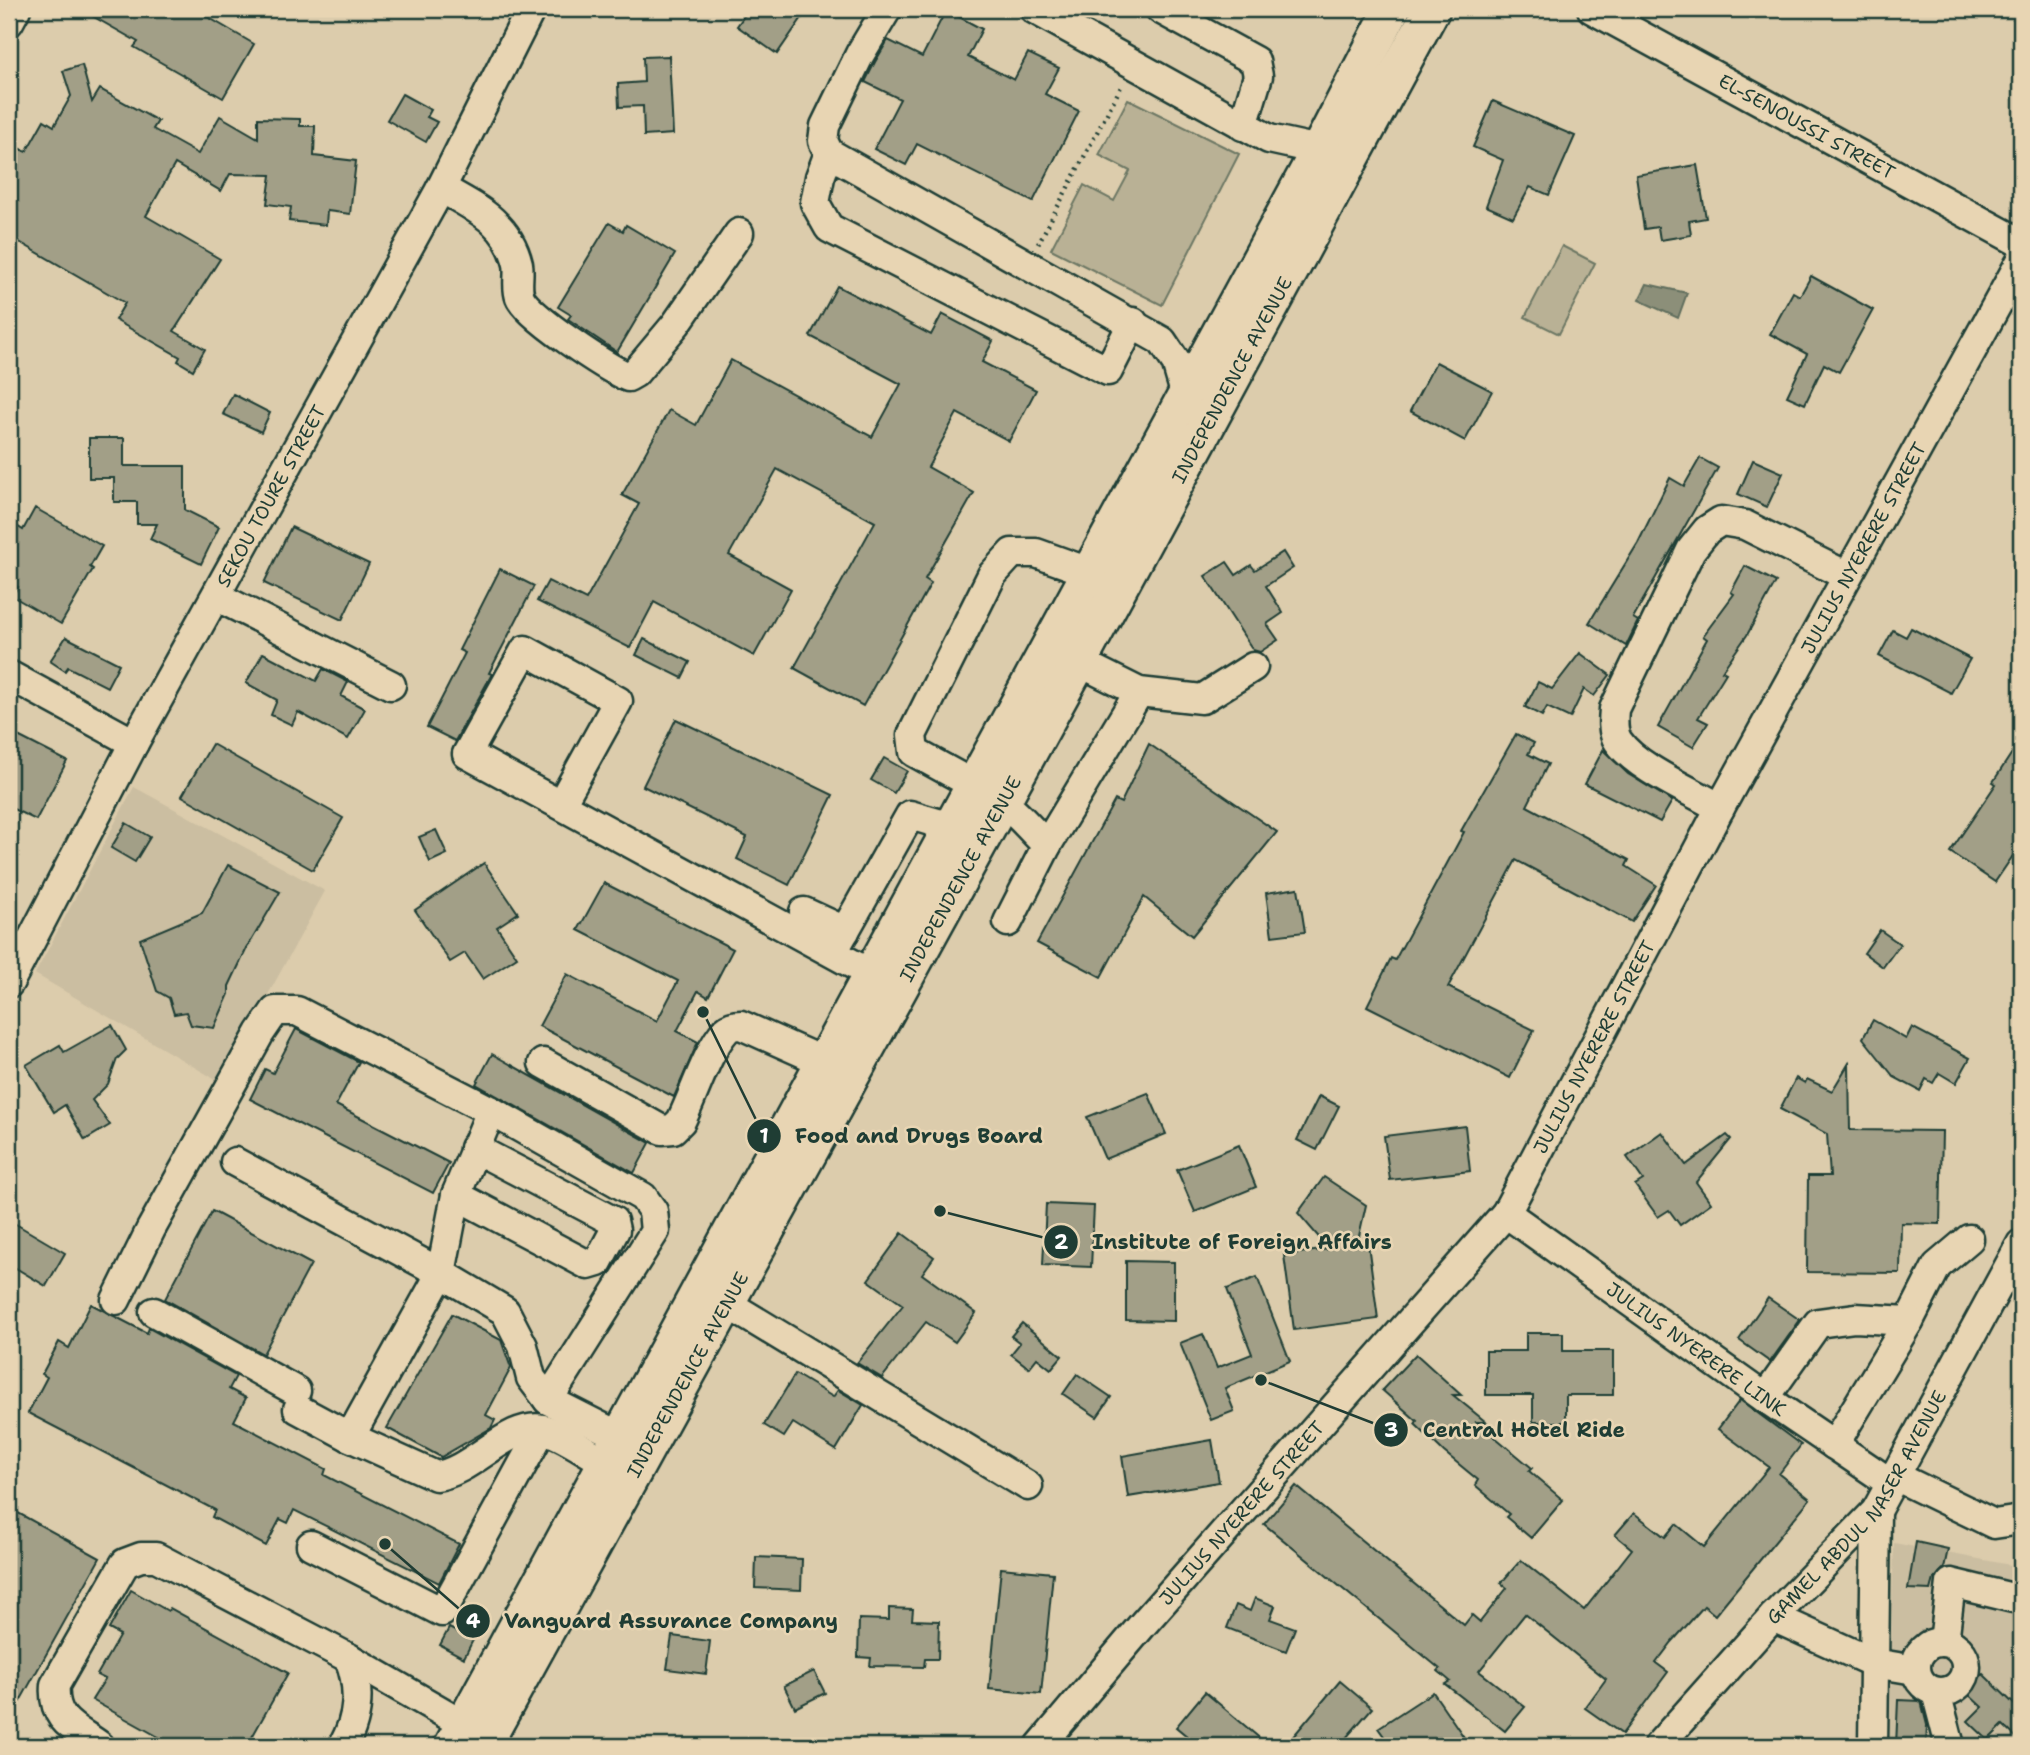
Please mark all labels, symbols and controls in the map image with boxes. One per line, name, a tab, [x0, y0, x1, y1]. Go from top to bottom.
street label: EL-SENOUSSI STREET	[1714, 68, 1900, 185]
street label: INDEPENDENCE AVENUE	[1166, 272, 1298, 487]
street label: SEKOU TOURE STREET	[210, 400, 331, 591]
street label: JULIUS NYERERE STREET	[1795, 437, 1932, 658]
street label: INDEPENDENCE AVENUE	[893, 771, 1027, 986]
street label: JULIUS NYERERE STREET	[1527, 935, 1661, 1158]
callout: Food and Drugs Board	[746, 1115, 1058, 1157]
text: 1	[759, 1122, 769, 1150]
text: Food and Drugs Board	[795, 1122, 1043, 1150]
callout: Institute of Foreign Affairs	[1043, 1221, 1406, 1263]
text: 2	[1054, 1228, 1069, 1256]
text: Institute of Foreign Affairs	[1092, 1228, 1392, 1256]
street label: INDEPENDENCE AVENUE	[621, 1267, 754, 1482]
street label: JULIUS NYERERE LINK	[1601, 1276, 1791, 1422]
street label: GAMEL ABDUL NASER AVENUE	[1760, 1386, 1952, 1629]
callout: Central Hotel Ride	[1374, 1409, 1639, 1451]
street label: JULIUS NYERERE STREET	[1153, 1415, 1330, 1610]
text: 3	[1384, 1416, 1398, 1444]
text: Central Hotel Ride	[1423, 1416, 1625, 1444]
callout: Vanguard Assurance Company	[455, 1600, 852, 1642]
text: 4	[466, 1607, 481, 1635]
text: Vanguard Assurance Company	[504, 1607, 838, 1635]

